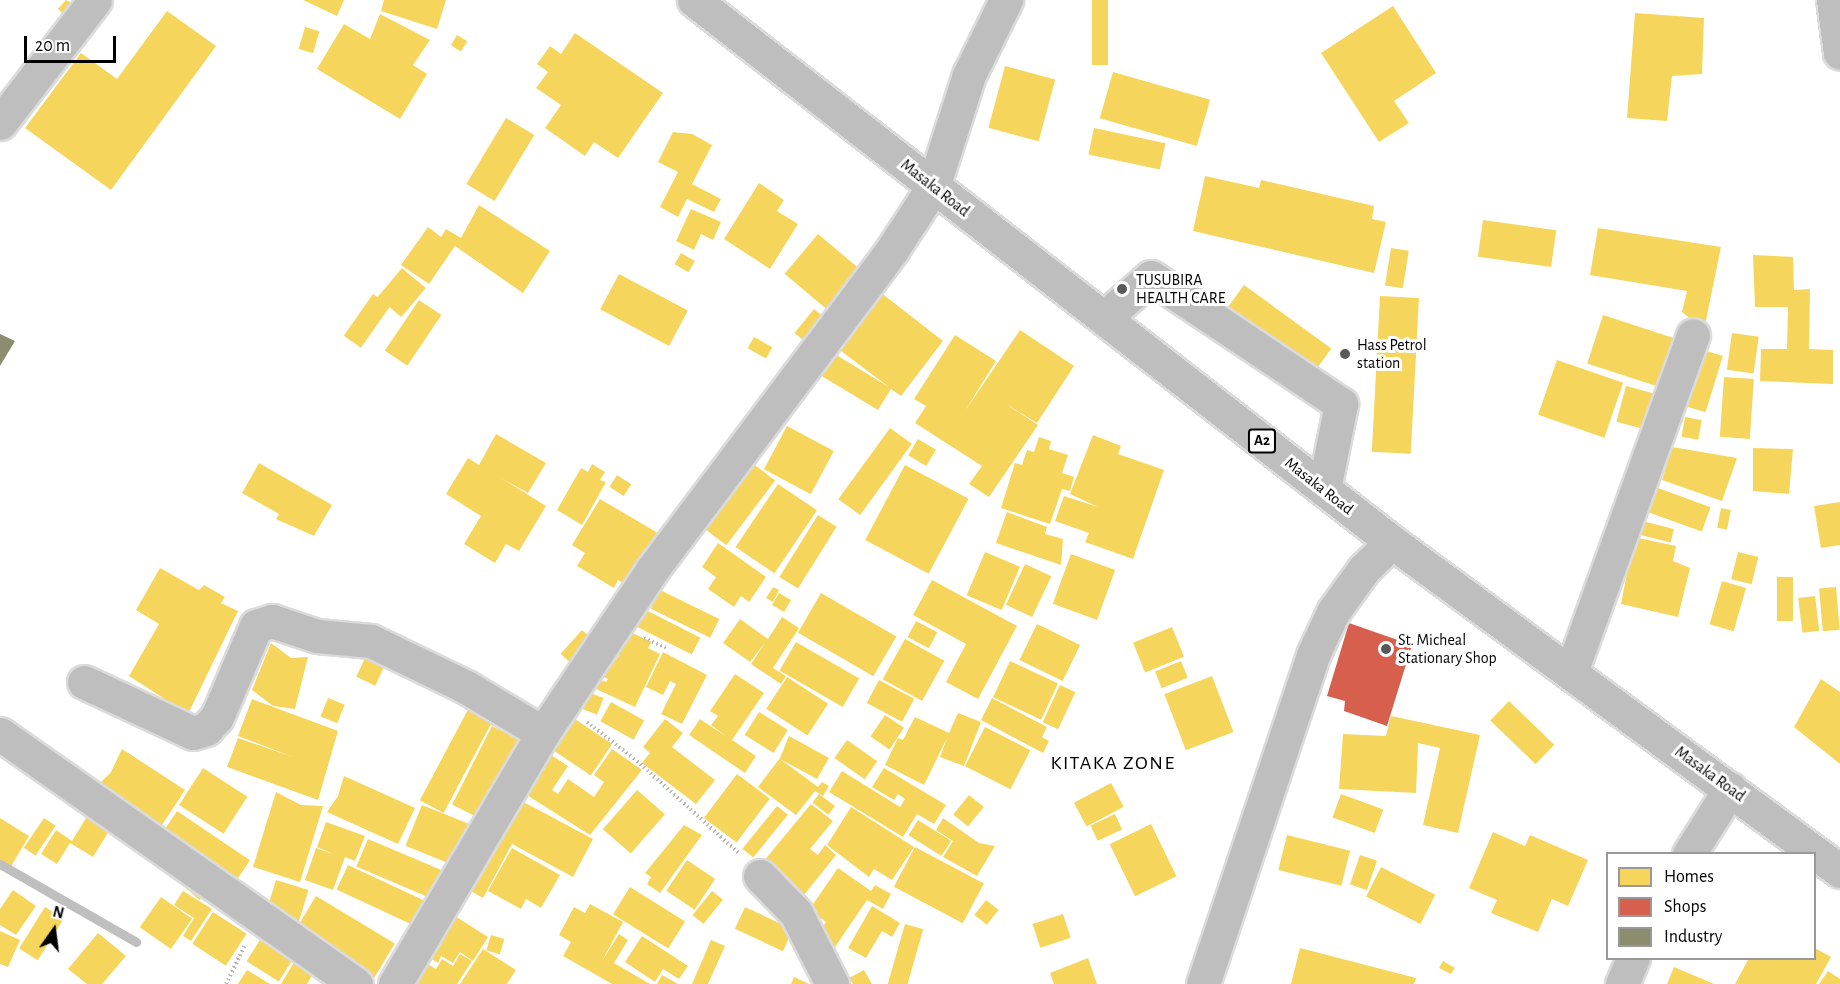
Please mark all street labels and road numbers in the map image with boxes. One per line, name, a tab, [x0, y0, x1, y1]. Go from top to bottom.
street label: Masaka Road	[897, 155, 973, 221]
road number: A2	[1247, 429, 1277, 453]
street label: Masaka Road	[1281, 453, 1357, 519]
street label: Masaka Road	[1671, 742, 1749, 806]

